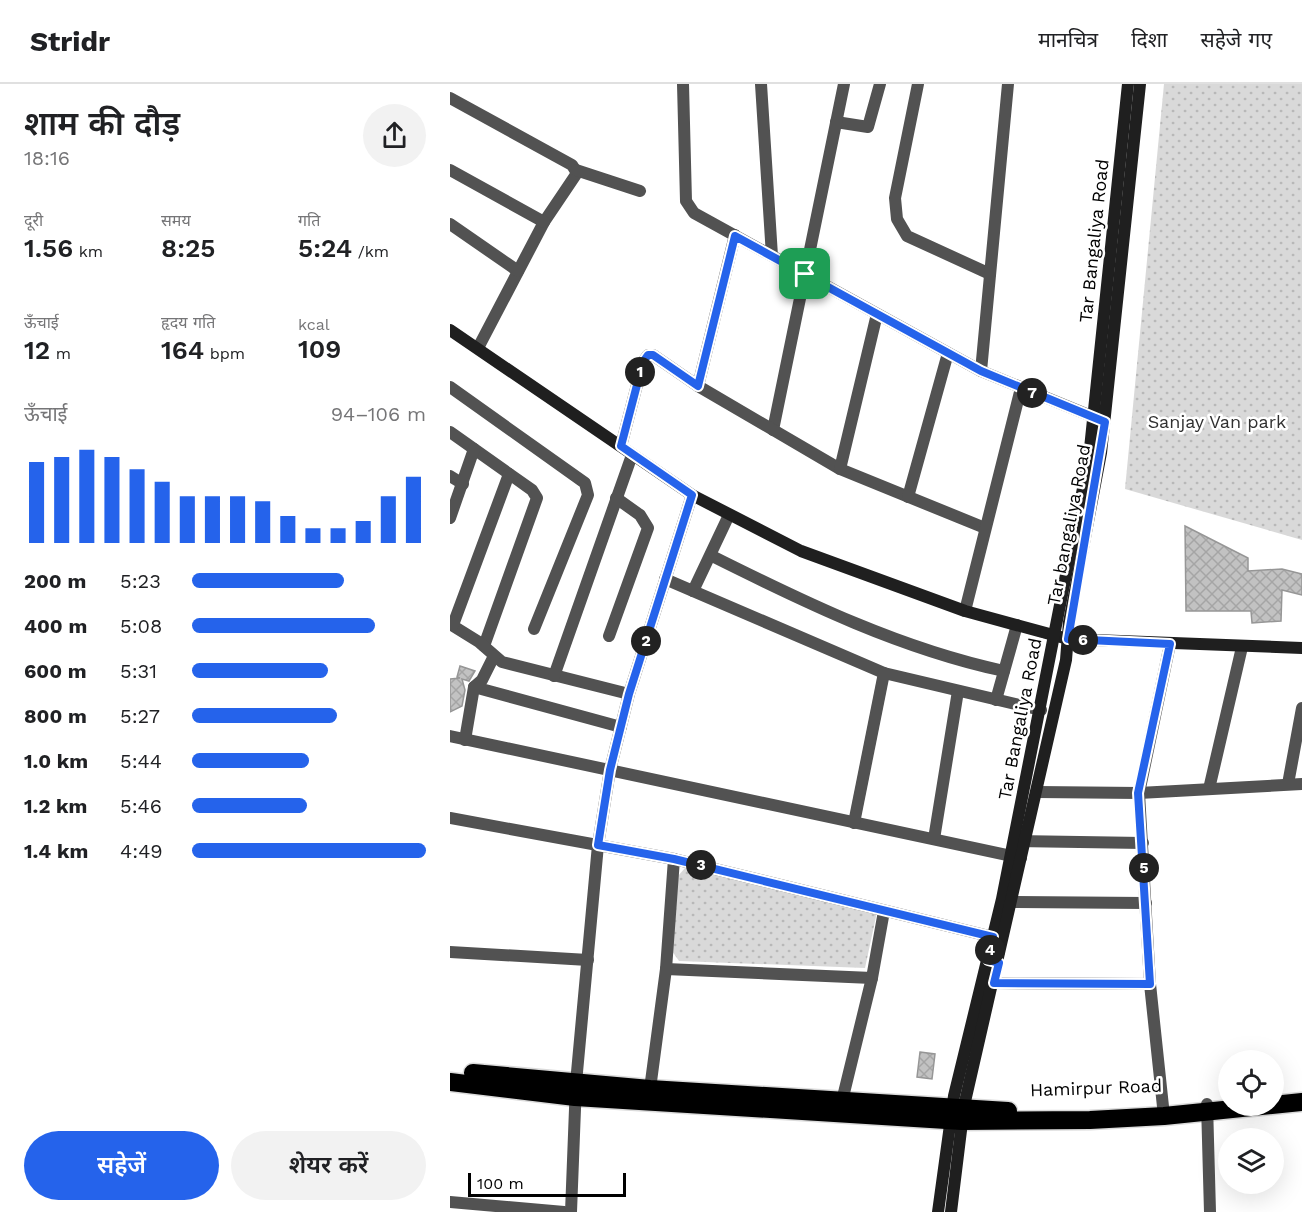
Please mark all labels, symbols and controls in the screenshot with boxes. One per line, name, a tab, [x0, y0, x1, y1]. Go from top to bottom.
text: Stridr	[30, 25, 110, 58]
text: मानचित्र	[1038, 27, 1098, 52]
text: दिशा	[1131, 27, 1167, 52]
text: सहेजे गए	[1200, 27, 1272, 52]
text: शाम की दौड़	[24, 104, 180, 143]
button: share	[363, 104, 426, 167]
text: 18:16	[24, 146, 70, 170]
street label: Tar Bangaliya Road	[1074, 158, 1113, 324]
text: दूरी	[24, 211, 43, 230]
text: समय	[161, 211, 191, 230]
text: गति	[298, 211, 320, 230]
text: 1.56	[24, 233, 73, 263]
text: 8:25	[161, 233, 216, 263]
text: 5:24	[298, 233, 352, 263]
text: km	[73, 242, 103, 261]
text: /km	[352, 242, 389, 261]
pin	[779, 248, 830, 299]
icon: arrive	[788, 257, 821, 290]
text: ऊँचाई	[24, 313, 59, 332]
text: हृदय गति	[161, 313, 215, 332]
text: kcal	[298, 315, 330, 334]
text: 109	[298, 334, 341, 364]
text: 12	[24, 335, 50, 365]
text: 164	[161, 335, 204, 365]
text: m	[50, 344, 71, 363]
text: bpm	[204, 344, 245, 363]
pin: 1	[625, 357, 655, 387]
text: 1	[637, 362, 643, 381]
pin: 7	[1017, 378, 1047, 408]
text: 7	[1027, 383, 1037, 402]
text: ऊँचाई	[24, 402, 67, 426]
text: 94–106 m	[331, 402, 426, 426]
park label: Sanjay Van park	[1148, 411, 1286, 432]
street label: Tar bangaliya Road	[1043, 442, 1094, 607]
text: 200 m	[24, 569, 86, 593]
text: 5:23	[120, 569, 161, 593]
text: 400 m	[24, 614, 87, 638]
text: 5:08	[120, 614, 162, 638]
pin: 6	[1068, 625, 1098, 655]
pin: 2	[631, 626, 661, 656]
text: 6	[1078, 630, 1088, 649]
text: 2	[641, 631, 651, 650]
street label: Tar Bangaliya Road	[994, 636, 1045, 802]
text: 600 m	[24, 659, 87, 683]
text: 5:31	[120, 659, 157, 683]
text: 800 m	[24, 704, 87, 728]
text: 5:27	[120, 704, 160, 728]
text: 1.0 km	[24, 749, 88, 773]
text: 5:44	[120, 749, 162, 773]
text: 1.2 km	[24, 794, 87, 818]
text: 5:46	[120, 794, 162, 818]
text: 1.4 km	[24, 839, 88, 863]
text: 4:49	[120, 839, 163, 863]
pin: 3	[686, 850, 716, 880]
pin: 5	[1129, 853, 1159, 883]
text: 3	[696, 855, 706, 874]
text: 5	[1139, 858, 1149, 877]
pin: 4	[975, 935, 1005, 965]
text: 4	[985, 940, 995, 959]
map controls	[1218, 1050, 1284, 1194]
button: locate	[1218, 1050, 1284, 1116]
street label: Hamirpur Road	[1030, 1075, 1162, 1100]
button: layers	[1218, 1128, 1284, 1194]
button: सहेजें	[24, 1131, 219, 1200]
button: शेयर करें	[231, 1131, 426, 1200]
scale bar	[468, 1170, 626, 1198]
text: 100 m	[477, 1174, 524, 1193]

